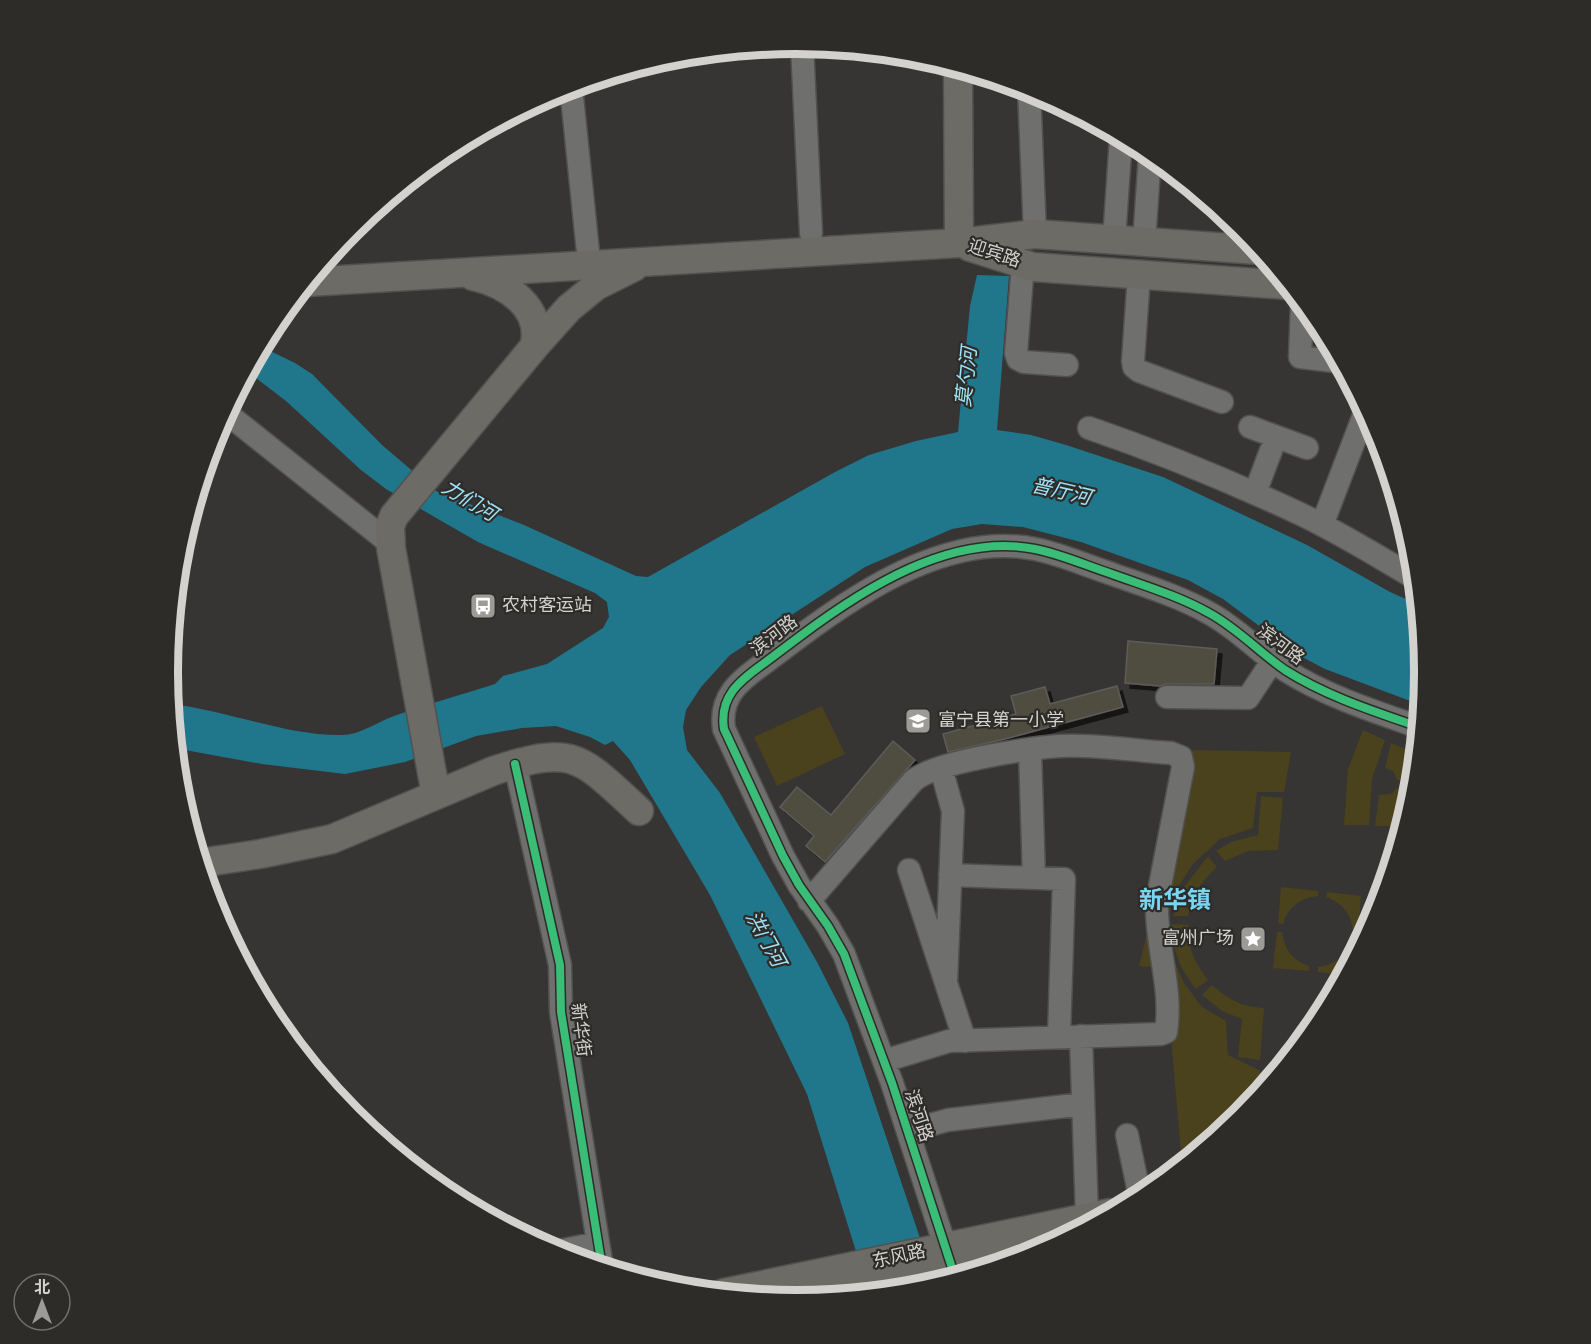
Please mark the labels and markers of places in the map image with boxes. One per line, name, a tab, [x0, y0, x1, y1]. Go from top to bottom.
bus stop icon: 农村客运站	[468, 591, 498, 621]
place label: 农村客运站	[502, 595, 592, 615]
school or university icon: 富宁县第一小学	[903, 706, 933, 736]
place label: 富宁县第一小学	[938, 710, 1064, 730]
place icon: 富州广场	[1238, 924, 1268, 954]
place label: 富州广场	[1162, 928, 1234, 948]

